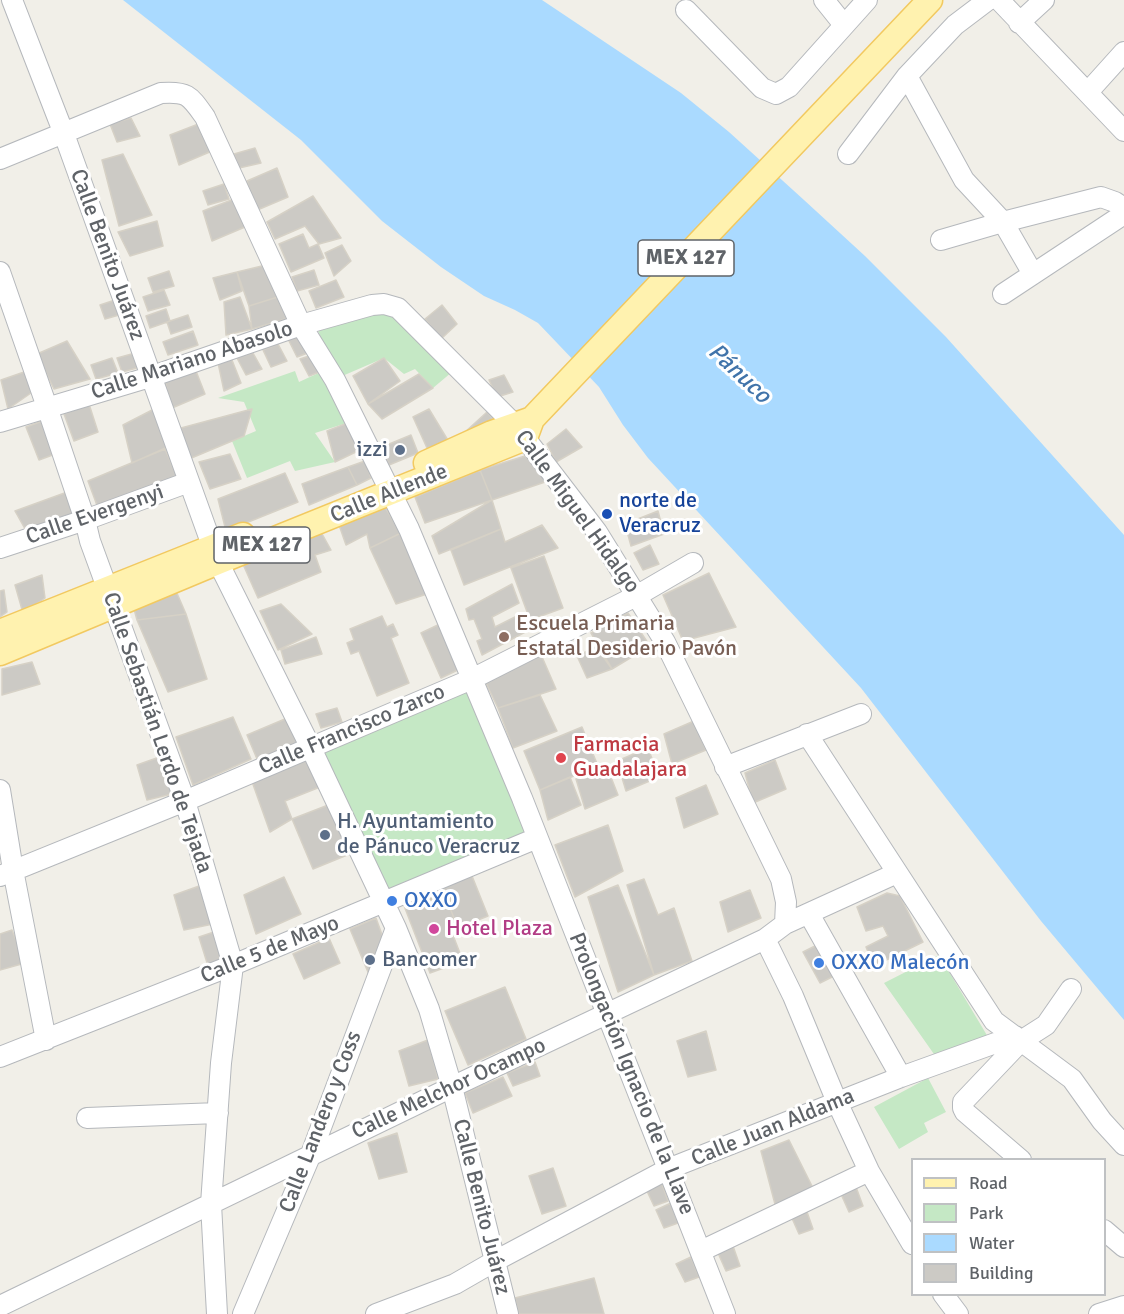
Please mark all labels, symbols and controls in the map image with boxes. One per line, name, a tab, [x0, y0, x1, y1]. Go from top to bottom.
street label: Calle Benito Juárez	[64, 166, 150, 344]
road number: MEX 127	[638, 240, 734, 276]
street label: Calle Mariano Abasolo	[88, 316, 296, 406]
water label: Pánuco	[702, 338, 776, 410]
street label: Calle Miguel Hidalgo	[509, 425, 645, 599]
place label: izzi	[356, 437, 388, 463]
marker: izzi	[393, 443, 407, 457]
street label: Calle Allende	[327, 459, 451, 529]
street label: Calle Evergenyi	[23, 479, 167, 551]
place label: norte de Veracruz	[619, 488, 701, 540]
marker: norte de Veracruz	[600, 507, 614, 521]
road number: MEX 127	[214, 527, 310, 563]
street label: Calle Sebastián Lerdo de Tejada	[96, 589, 218, 877]
place label: Escuela Primaria Estatal Desiderio Pavón	[516, 611, 737, 662]
marker: Escuela Primaria Estatal Desiderio Pavón	[497, 630, 511, 644]
street label: Calle Francisco Zarco	[255, 679, 449, 781]
place label: Farmacia Guadalajara	[573, 732, 687, 784]
marker: Farmacia Guadalajara	[554, 751, 568, 765]
place label: H. Ayuntamiento de Pánuco Veracruz	[337, 809, 520, 860]
marker: H. Ayuntamiento de Pánuco Veracruz	[318, 828, 332, 842]
place label: OXXO	[404, 888, 458, 914]
marker: OXXO	[385, 894, 399, 908]
street label: Calle 5 de Mayo	[197, 910, 343, 990]
place label: Hotel Plaza	[446, 916, 553, 942]
marker: Hotel Plaza	[427, 922, 441, 936]
street label: Prolongación Ignacio de la Llave	[562, 929, 700, 1219]
place label: Bancomer	[382, 947, 477, 973]
place label: OXXO Malecón	[831, 950, 970, 976]
marker: Bancomer	[363, 953, 377, 967]
marker: OXXO Malecón	[812, 956, 826, 970]
street label: Calle Landero y Coss	[274, 1027, 368, 1217]
street label: Calle Melchor Ocampo	[348, 1032, 550, 1146]
street label: Calle Juan Aldama	[688, 1083, 858, 1173]
street label: Calle Benito Juárez	[446, 1116, 516, 1298]
legend	[911, 1158, 1106, 1296]
text: Road	[969, 1172, 1008, 1194]
text: Park	[969, 1202, 1004, 1224]
text: Water	[969, 1232, 1014, 1254]
text: Building	[969, 1262, 1033, 1284]

